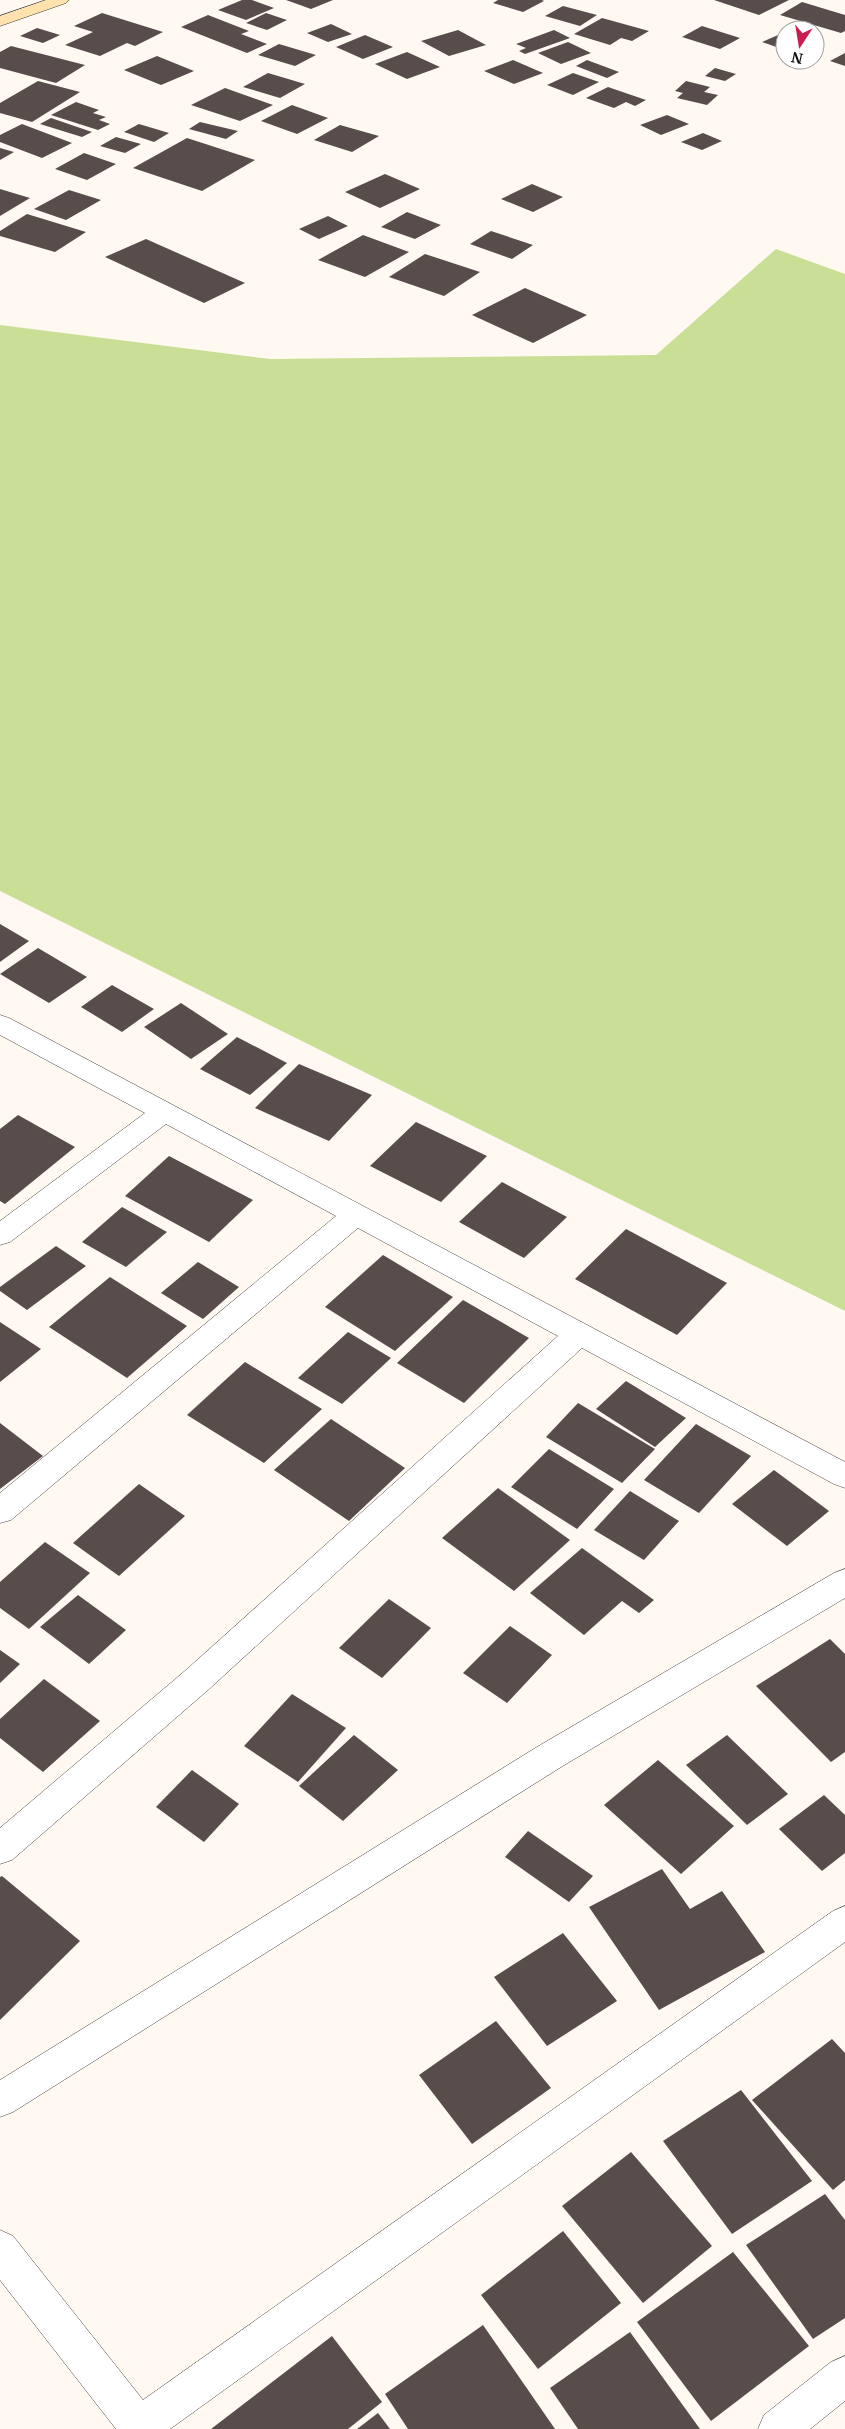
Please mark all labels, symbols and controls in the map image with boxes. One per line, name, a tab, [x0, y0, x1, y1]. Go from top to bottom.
north arrow	[775, 20, 825, 70]
text: N	[790, 48, 805, 68]

